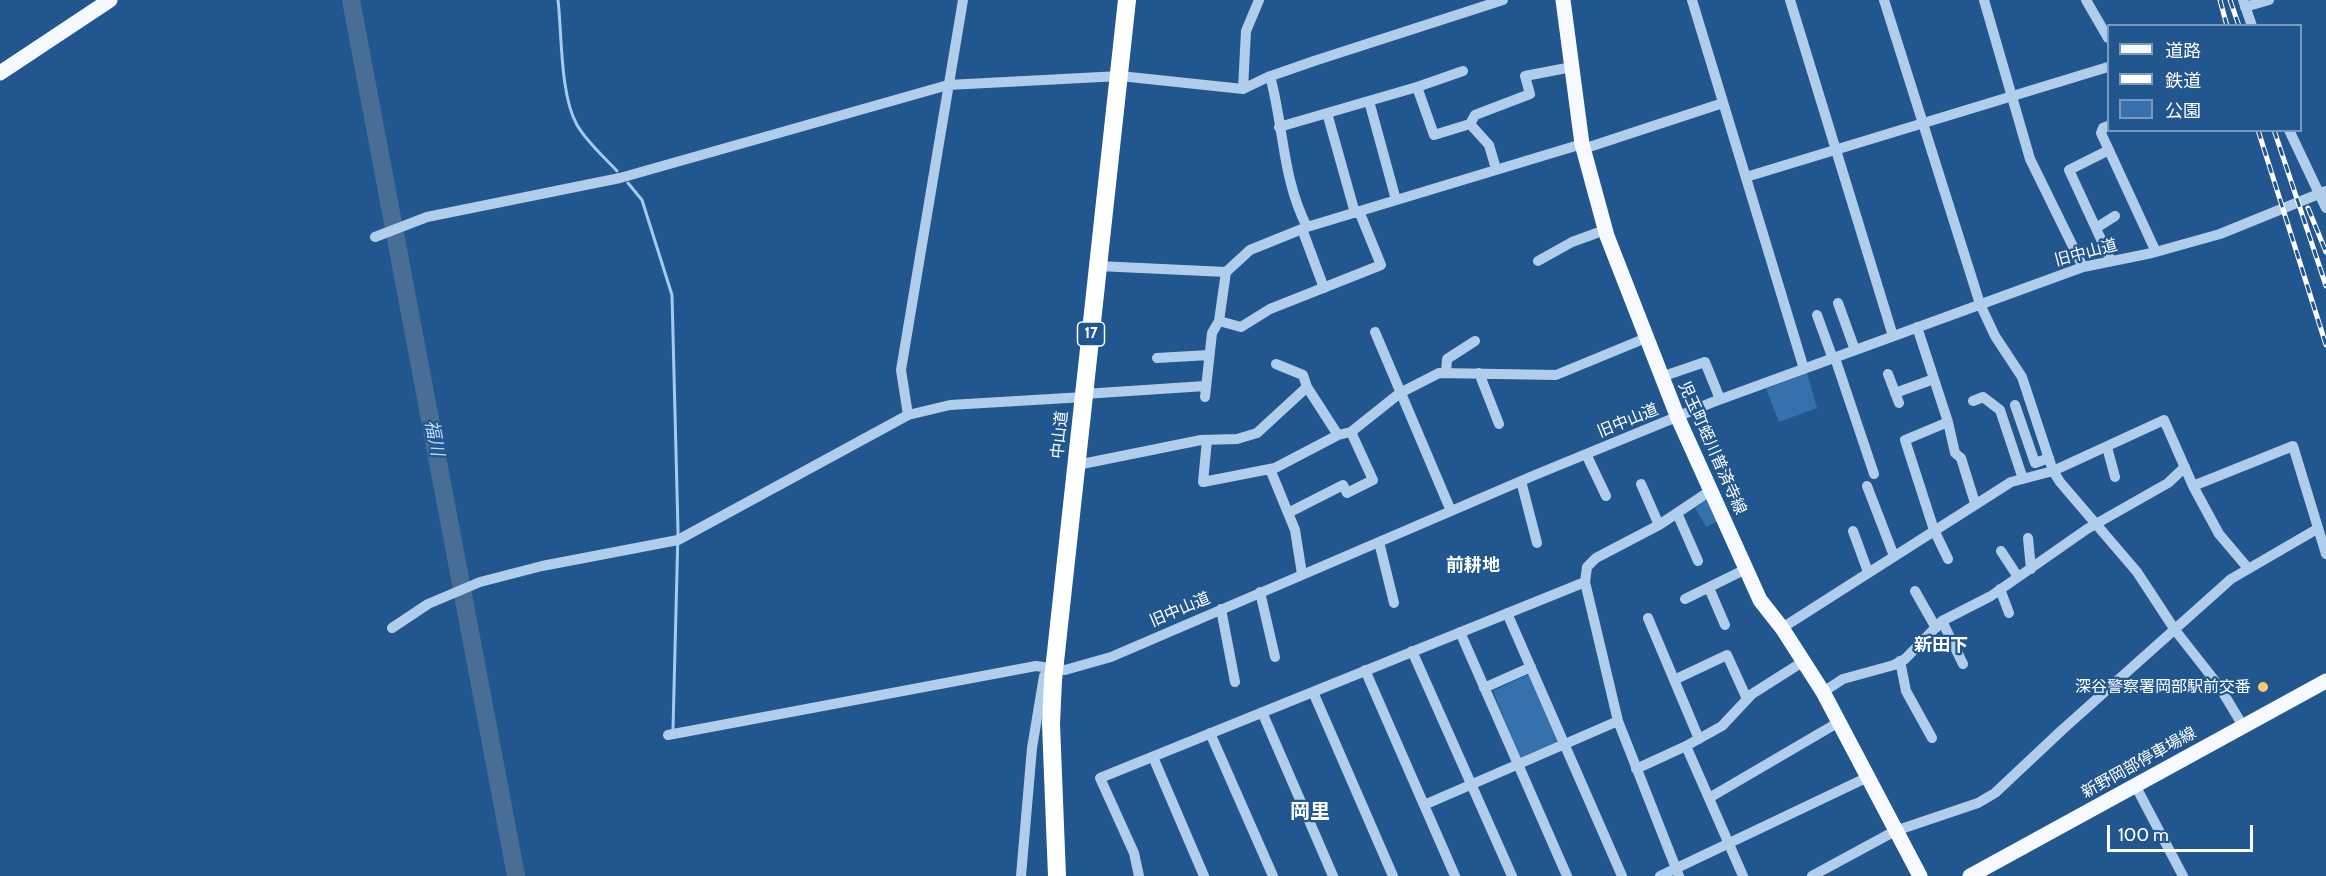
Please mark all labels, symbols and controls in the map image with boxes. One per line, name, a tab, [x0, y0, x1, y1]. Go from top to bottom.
legend	[2107, 24, 2302, 132]
text: 道路	[2165, 40, 2201, 62]
text: 鉄道	[2165, 70, 2201, 92]
text: 公園	[2165, 100, 2201, 122]
street label: 旧中山道	[2053, 235, 2119, 271]
road number: 17	[1078, 322, 1104, 346]
street label: 児玉町蛭川普済寺線	[1674, 378, 1750, 518]
street label: 旧中山道	[1595, 400, 1661, 442]
street label: 中山道	[1048, 410, 1072, 460]
water label: 福川	[420, 418, 448, 458]
district label: 前耕地	[1446, 555, 1500, 577]
street label: 旧中山道	[1147, 589, 1213, 631]
district label: 新田下	[1914, 635, 1968, 657]
place label: 深谷警察署岡部駅前交番	[2075, 677, 2251, 697]
marker: 深谷警察署岡部駅前交番	[2256, 680, 2270, 694]
street label: 新野岡部停車場線	[2078, 724, 2200, 802]
district label: 岡里	[1290, 800, 1330, 824]
scale bar	[2110, 813, 2256, 851]
text: 100 m	[2118, 824, 2169, 846]

